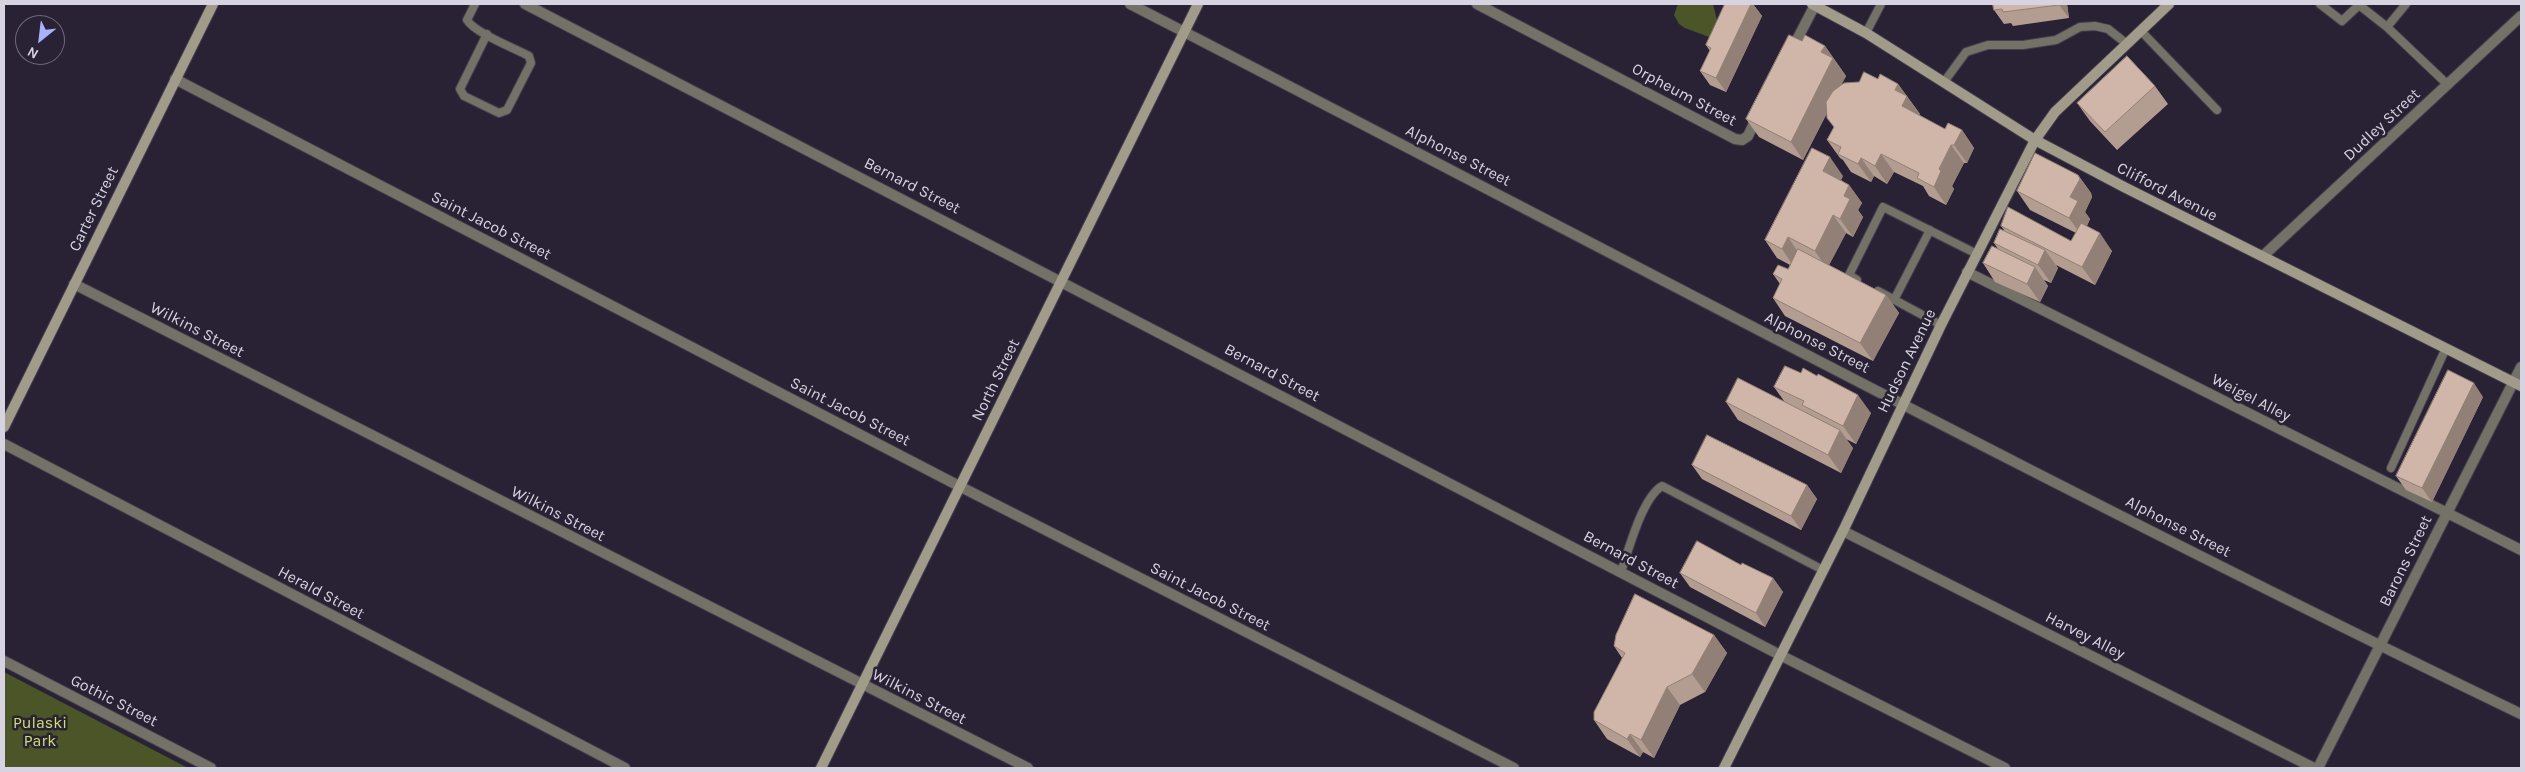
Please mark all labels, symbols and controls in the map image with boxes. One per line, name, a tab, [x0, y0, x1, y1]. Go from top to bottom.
north arrow	[15, 15, 65, 65]
text: N	[24, 43, 41, 63]
street label: Orpheum Street	[1628, 59, 1740, 131]
street label: Dudley Street	[2340, 85, 2424, 165]
street label: Alphonse Street	[1402, 121, 1514, 191]
street label: Bernard Street	[861, 154, 963, 218]
street label: Clifford Avenue	[2113, 158, 2221, 226]
street label: Carter Street	[65, 163, 123, 255]
street label: Saint Jacob Street	[428, 187, 554, 265]
street label: Wilkins Street	[147, 298, 247, 362]
street label: Hudson Avenue	[1874, 306, 1940, 416]
street label: Alphonse Street	[1761, 308, 1873, 378]
street label: North Street	[968, 336, 1024, 424]
street label: Bernard Street	[1221, 340, 1323, 406]
street label: Weigel Alley	[2208, 370, 2294, 426]
street label: Saint Jacob Street	[787, 373, 913, 451]
street label: Wilkins Street	[508, 482, 608, 546]
street label: Alphonse Street	[2122, 492, 2234, 562]
street label: Barons Street	[2376, 512, 2436, 610]
street label: Bernard Street	[1580, 527, 1682, 593]
street label: Saint Jacob Street	[1147, 558, 1273, 636]
street label: Herald Street	[274, 562, 368, 624]
street label: Harvey Alley	[2042, 608, 2128, 664]
street label: Wilkins Street	[869, 665, 969, 729]
street label: Gothic Street	[67, 671, 161, 731]
park label: Pulaski Park	[13, 713, 67, 751]

